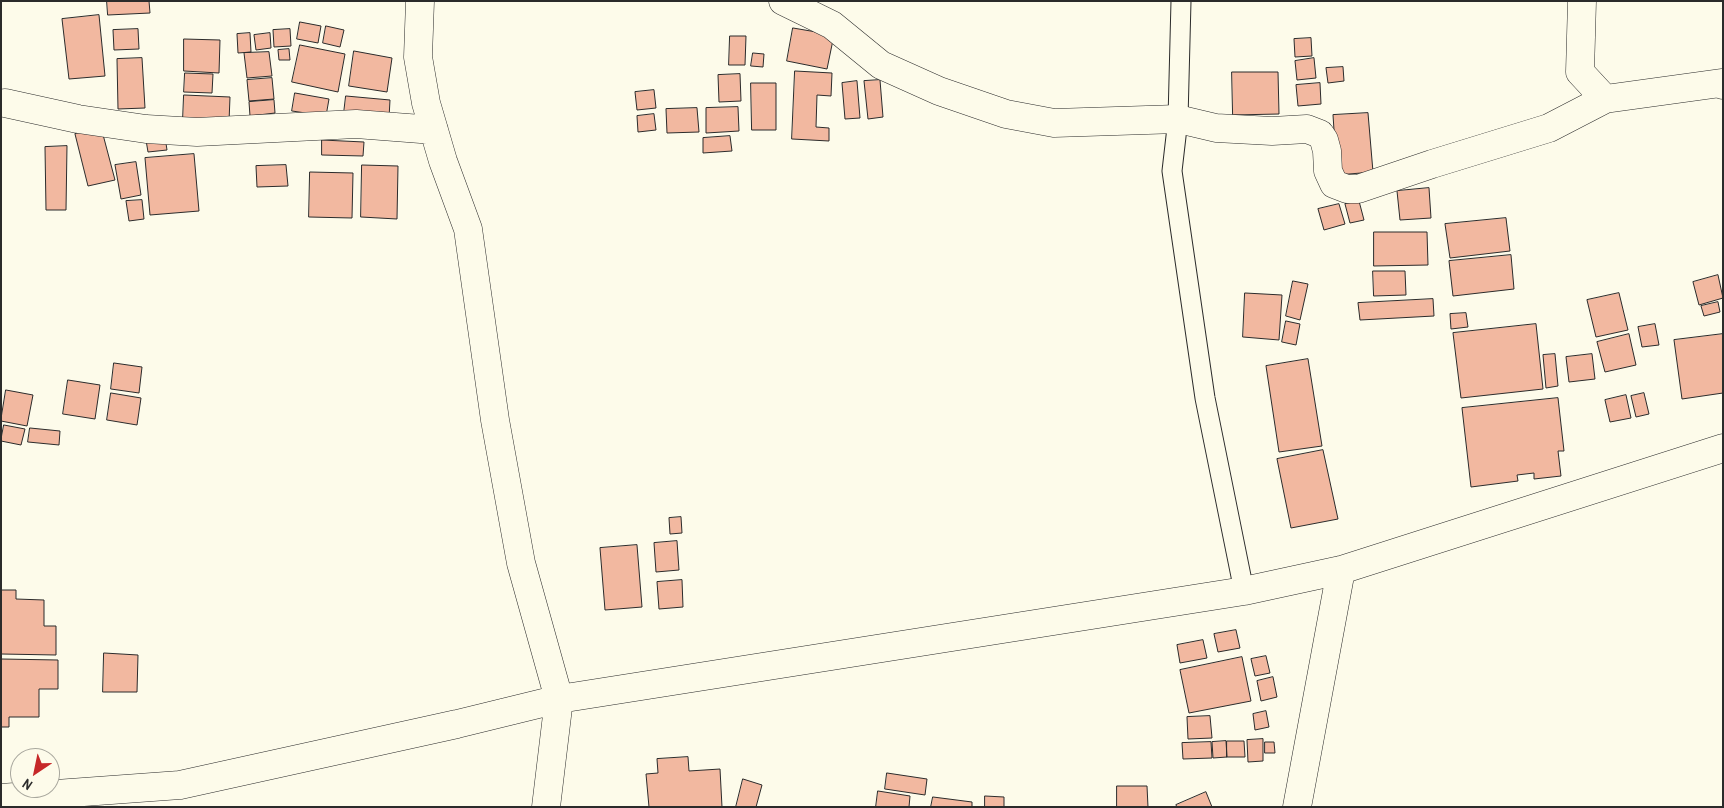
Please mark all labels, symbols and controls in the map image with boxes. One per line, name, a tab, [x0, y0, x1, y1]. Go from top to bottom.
north arrow	[10, 748, 60, 798]
text: N	[19, 775, 36, 794]

